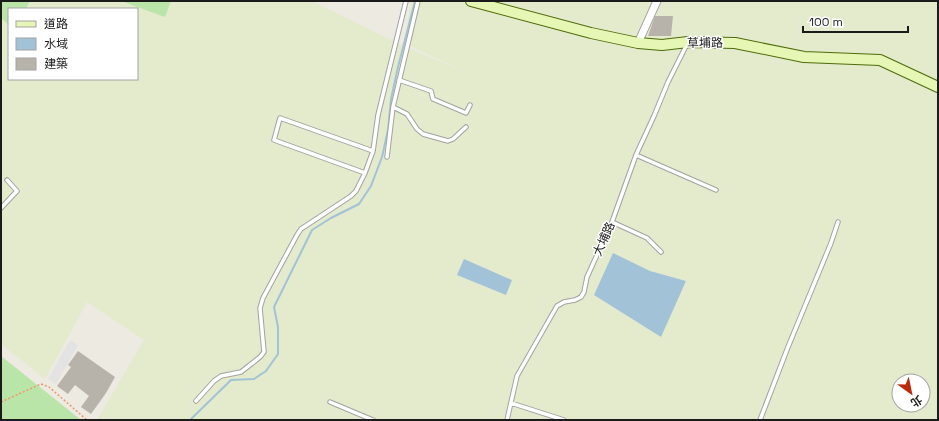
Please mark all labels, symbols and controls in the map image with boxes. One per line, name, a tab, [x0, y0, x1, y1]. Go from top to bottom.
legend	[8, 8, 138, 80]
scale bar	[803, 8, 908, 34]
text: 100 m	[809, 14, 843, 30]
text: 道路	[44, 16, 68, 32]
street label: 草埔路	[687, 35, 723, 51]
text: 水域	[44, 36, 68, 52]
text: 建築	[44, 56, 68, 72]
street label: 大埔路	[589, 219, 619, 259]
north arrow	[891, 373, 931, 413]
text: 北	[908, 393, 925, 410]

